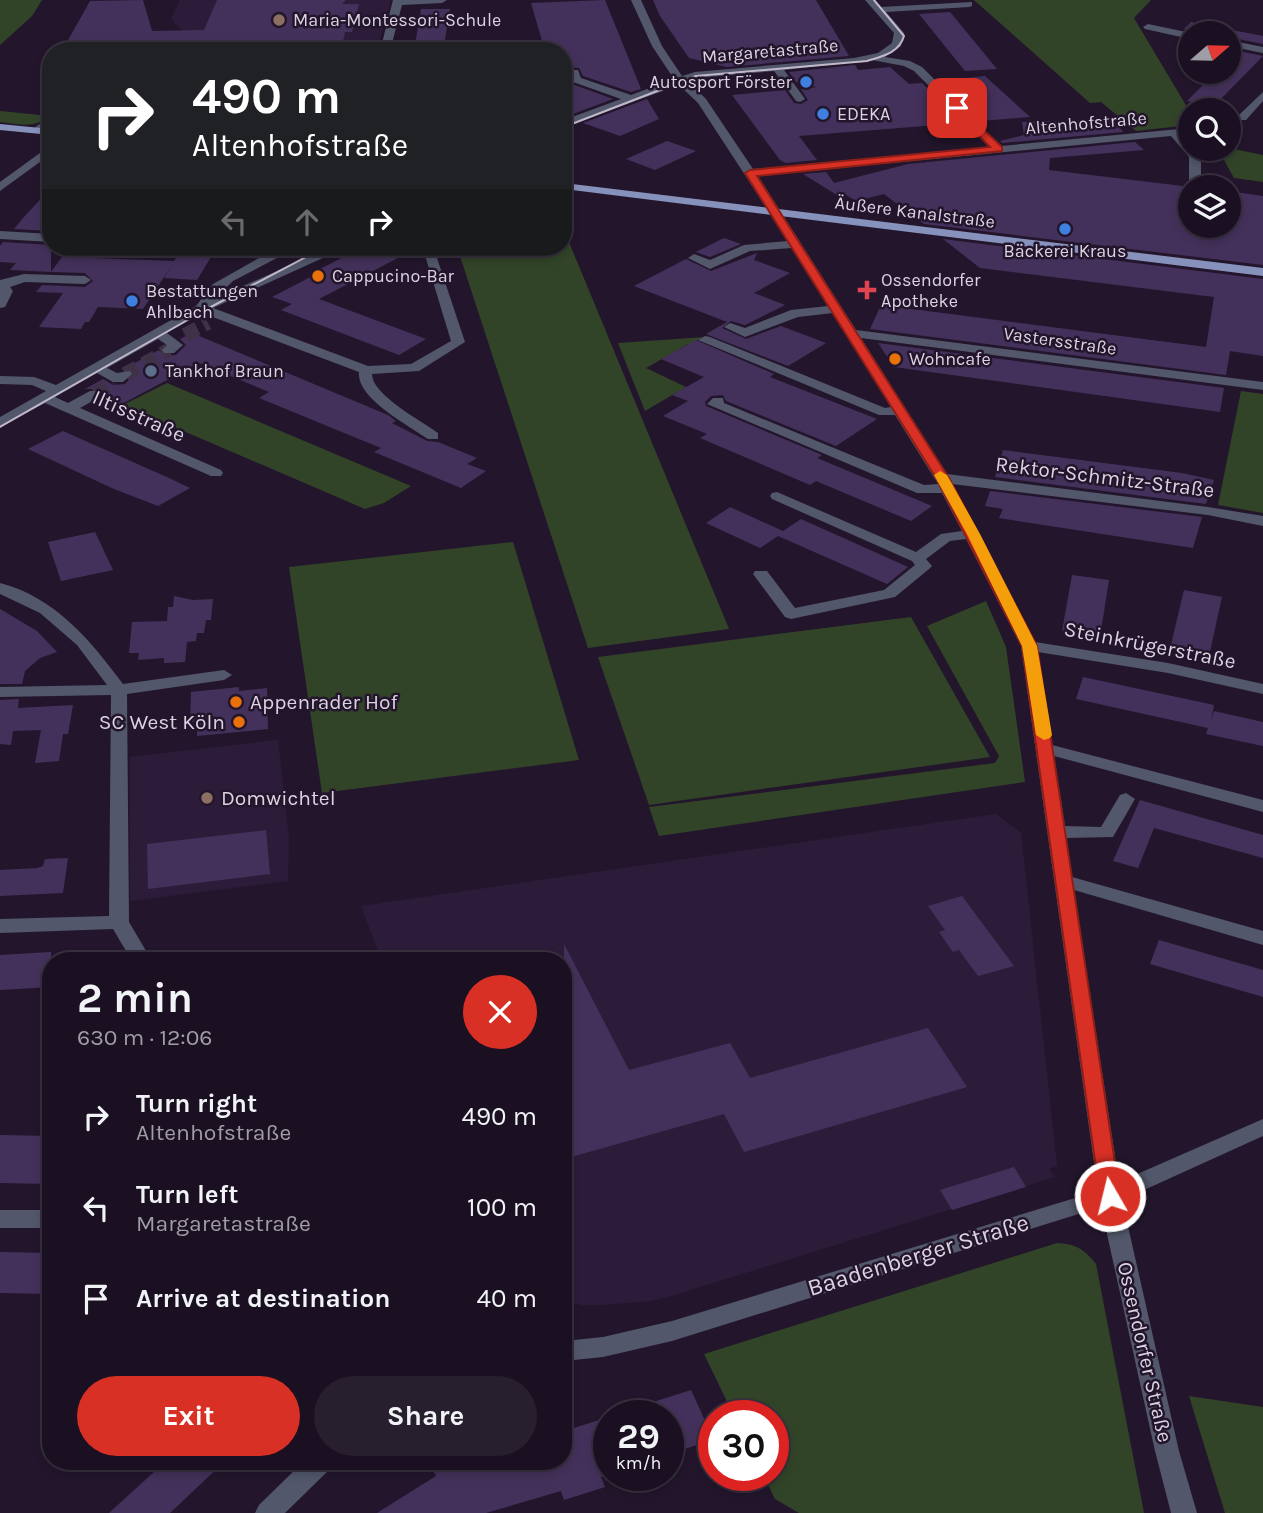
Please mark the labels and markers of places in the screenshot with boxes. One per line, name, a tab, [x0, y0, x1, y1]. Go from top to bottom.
place label: Maria-Montessori-Schule	[293, 9, 501, 31]
marker: Maria-Montessori-Schule	[271, 12, 287, 28]
place label: Autosport Förster	[650, 71, 792, 93]
marker: Autosport Förster	[798, 74, 814, 90]
pin	[927, 78, 987, 138]
place label: EDEKA	[837, 103, 890, 125]
marker: EDEKA	[815, 106, 831, 122]
marker: Bäckerei Kraus	[1057, 221, 1073, 237]
place label: Bäckerei Kraus	[1004, 240, 1126, 262]
place label: Cappucino-Bar	[332, 265, 455, 287]
marker: Cappucino-Bar	[310, 268, 326, 284]
place label: Ossendorfer Apotheke	[881, 269, 981, 312]
place label: Bestattungen Ahlbach	[146, 280, 258, 323]
marker: Ossendorfer Apotheke	[859, 282, 875, 298]
marker: Bestattungen Ahlbach	[124, 293, 140, 309]
place label: Wohncafe	[909, 348, 991, 370]
marker: Wohncafe	[887, 351, 903, 367]
place label: Tankhof Braun	[165, 360, 284, 382]
marker: Tankhof Braun	[143, 363, 159, 379]
place label: Appenrader Hof	[250, 690, 399, 714]
marker: Appenrader Hof	[228, 694, 244, 710]
place label: SC West Köln	[99, 710, 225, 734]
marker: SC West Köln	[231, 714, 247, 730]
place label: Domwichtel	[221, 786, 336, 810]
marker: Domwichtel	[199, 790, 215, 806]

